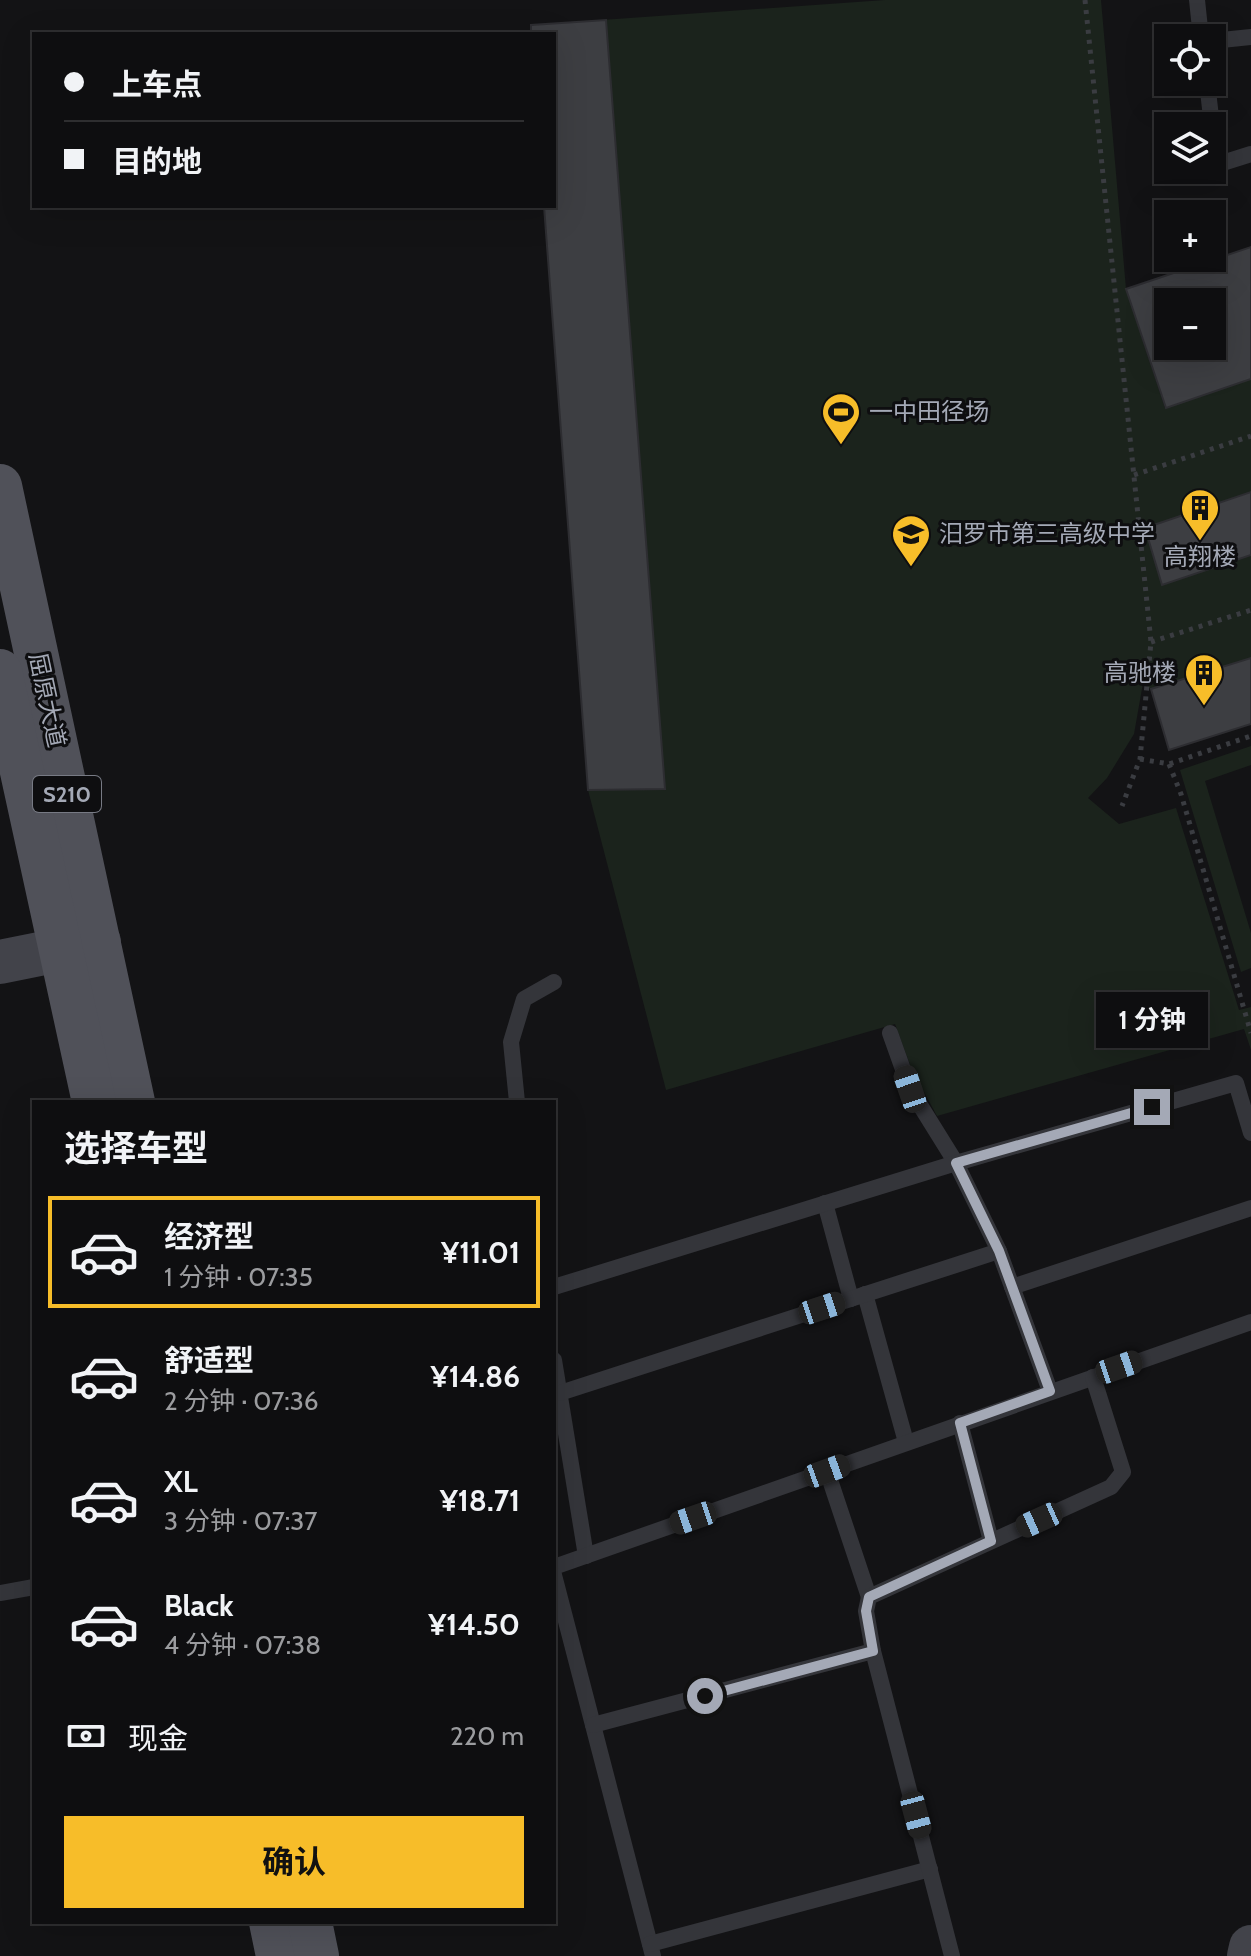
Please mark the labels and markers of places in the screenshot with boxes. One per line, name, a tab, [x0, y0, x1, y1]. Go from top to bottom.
sports icon: 一中田径场	[820, 391, 862, 446]
place label: 一中田径场	[869, 397, 989, 426]
building icon: 高翔楼	[1179, 487, 1221, 542]
school or university icon: 汨罗市第三高级中学	[890, 513, 932, 568]
place label: 汨罗市第三高级中学	[939, 519, 1155, 548]
place label: 高翔楼	[1164, 542, 1236, 571]
building icon: 高驰楼	[1183, 652, 1225, 707]
place label: 高驰楼	[1104, 658, 1176, 687]

